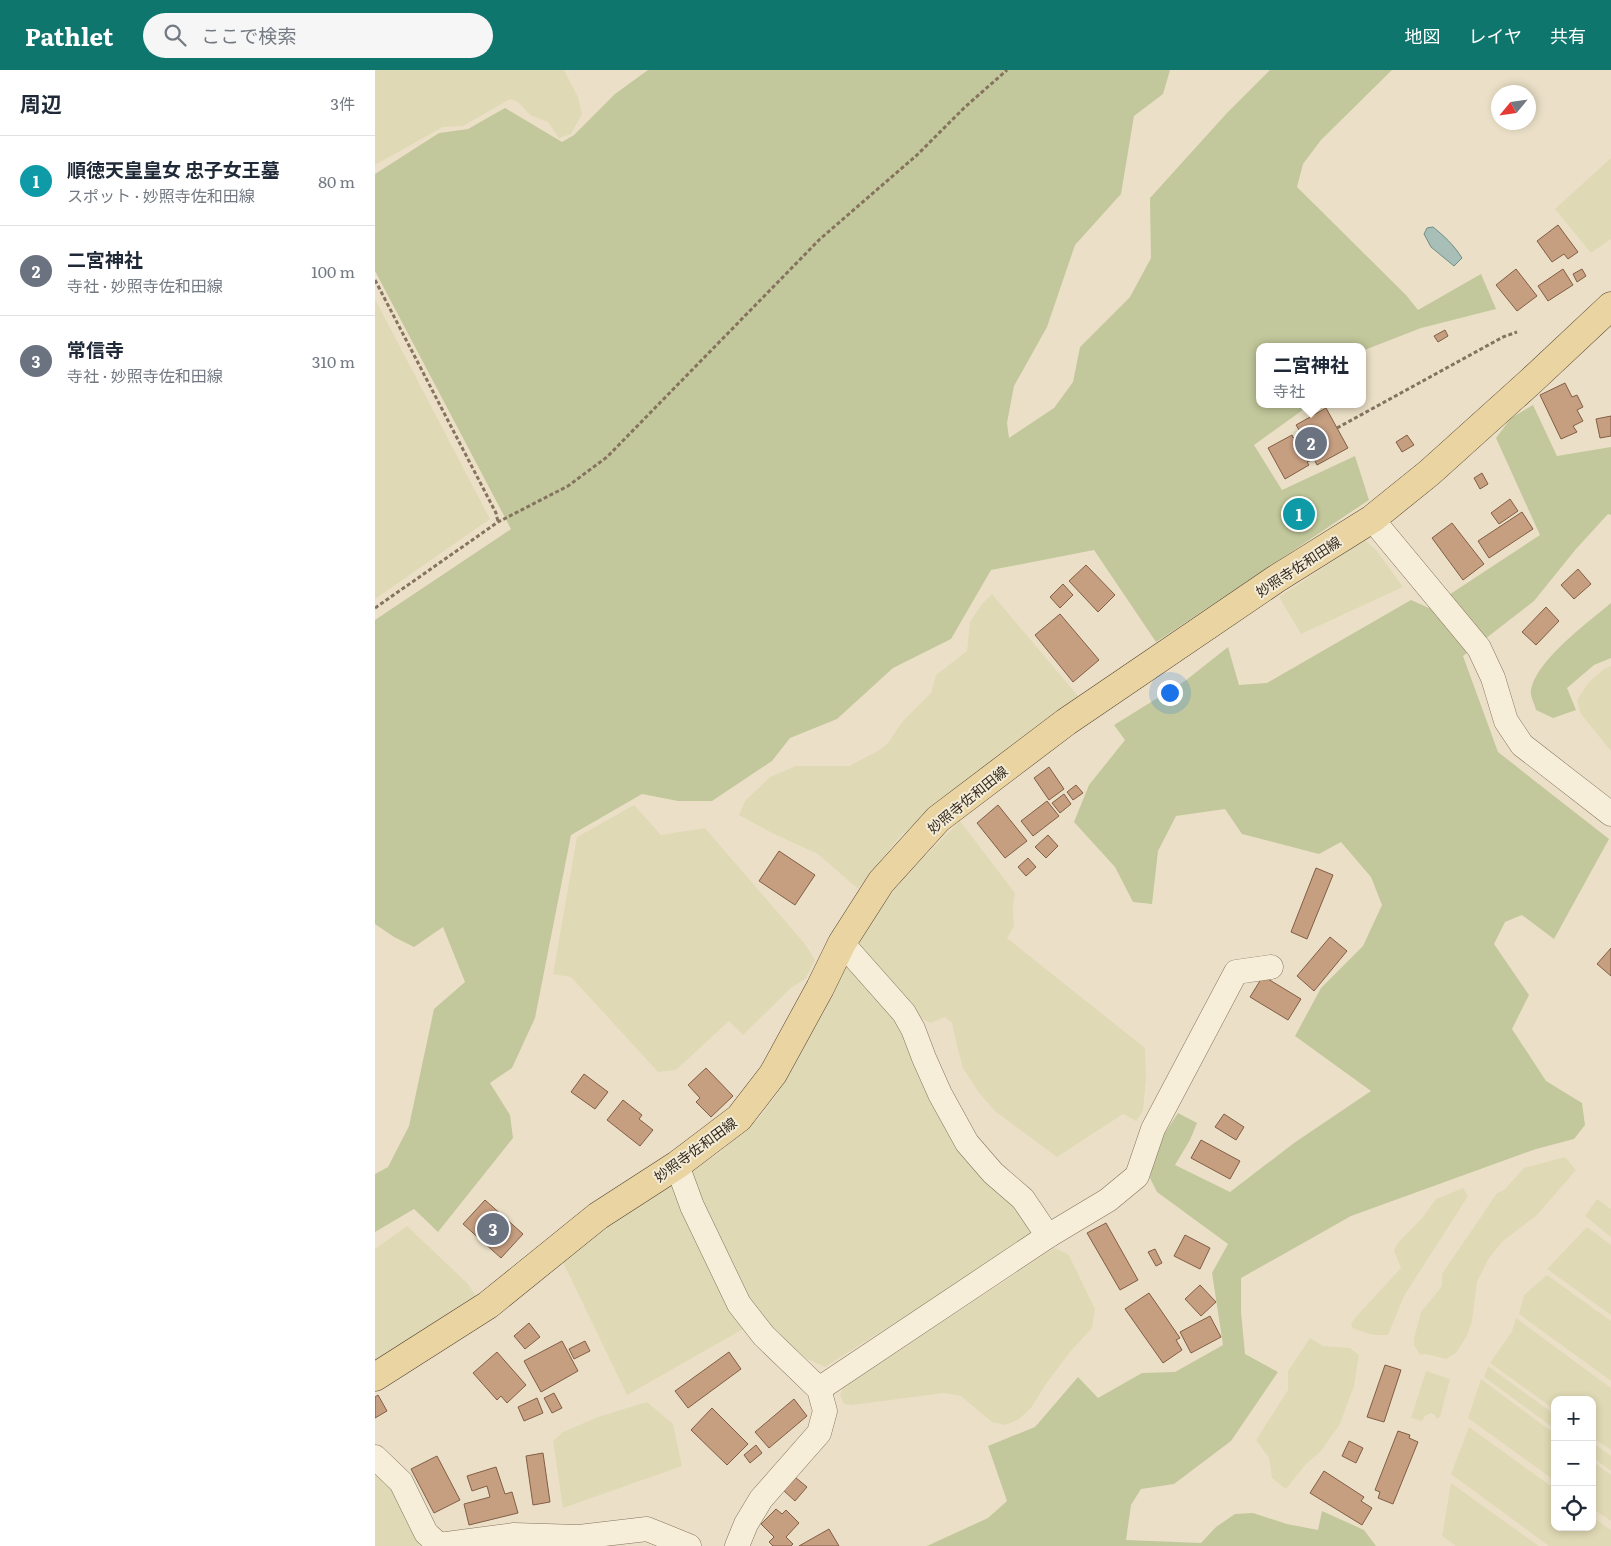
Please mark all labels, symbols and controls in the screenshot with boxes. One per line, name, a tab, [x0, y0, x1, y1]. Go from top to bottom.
search box	[143, 13, 493, 58]
text: Pathlet	[25, 18, 113, 53]
icon: search	[161, 21, 189, 49]
text: ここで検索	[201, 21, 296, 49]
text: 地図	[1405, 22, 1441, 49]
text: レイヤ	[1469, 22, 1522, 49]
text: 共有	[1550, 22, 1586, 49]
north arrow	[1491, 85, 1536, 130]
text: 周辺	[20, 87, 62, 118]
text: 3件	[330, 91, 355, 115]
text: 順徳天皇皇女 忠子女王墓	[67, 155, 280, 183]
text: 1	[33, 169, 39, 193]
text: 80 m	[318, 169, 355, 193]
text: スポット · 妙照寺佐和田線	[67, 183, 255, 207]
text: 二宮神社	[67, 245, 143, 273]
text: 2	[32, 259, 40, 283]
text: 100 m	[311, 259, 355, 283]
text: 寺社 · 妙照寺佐和田線	[67, 273, 223, 297]
text: 常信寺	[67, 335, 124, 363]
popup	[1256, 343, 1366, 408]
text: 3	[32, 349, 40, 373]
text: 310 m	[312, 349, 355, 373]
text: 二宮神社	[1273, 350, 1349, 378]
text: 寺社 · 妙照寺佐和田線	[67, 363, 223, 387]
text: 寺社	[1273, 378, 1305, 402]
pin: 2	[1295, 424, 1327, 462]
pin: 1	[1283, 495, 1315, 533]
street label: 妙照寺佐和田線	[1251, 531, 1345, 601]
your location	[1157, 680, 1183, 706]
street label: 妙照寺佐和田線	[923, 760, 1011, 838]
street label: 妙照寺佐和田線	[649, 1112, 741, 1186]
pin: 3	[477, 1210, 509, 1248]
map controls	[1551, 1396, 1596, 1531]
button: +	[1551, 1396, 1596, 1441]
button: −	[1551, 1441, 1596, 1486]
button: locate	[1551, 1486, 1596, 1531]

